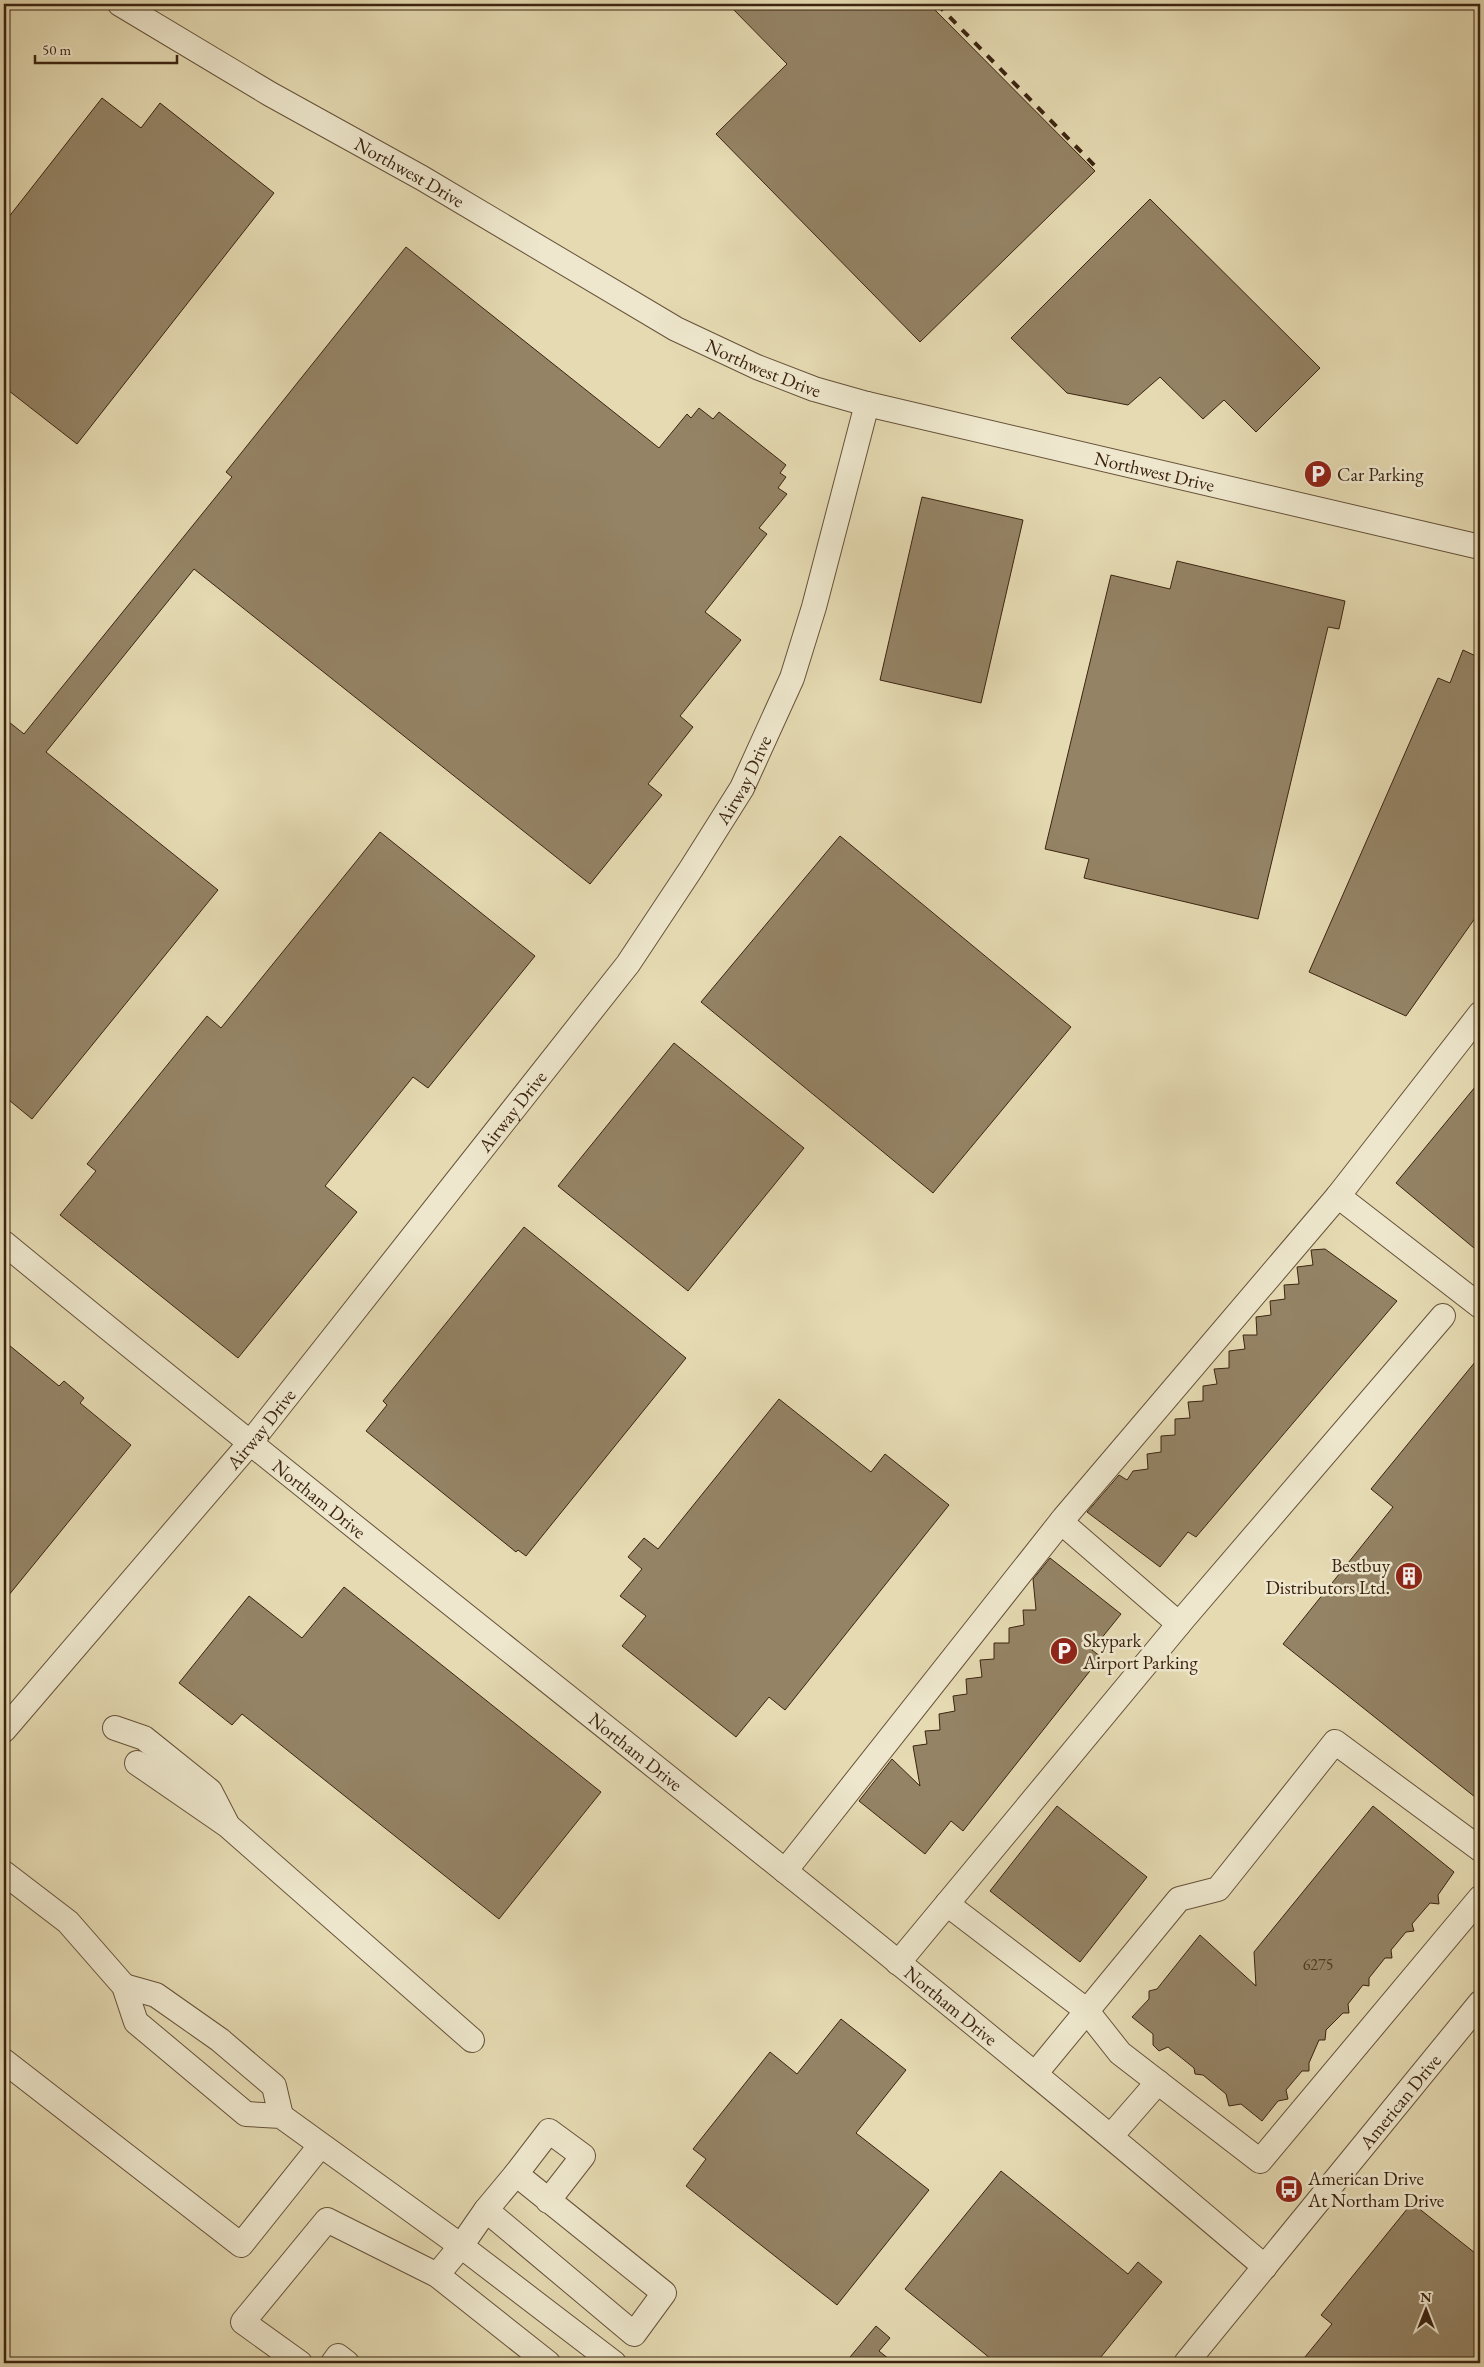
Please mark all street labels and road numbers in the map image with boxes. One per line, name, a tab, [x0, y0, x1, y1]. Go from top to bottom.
street label: Northwest Drive	[350, 131, 469, 214]
street label: Northwest Drive	[702, 333, 824, 403]
street label: Northwest Drive	[1092, 445, 1217, 498]
street label: Airway Drive	[710, 731, 777, 830]
street label: Airway Drive	[472, 1065, 552, 1158]
street label: Airway Drive	[220, 1383, 301, 1475]
street label: Northam Drive	[267, 1454, 371, 1544]
street label: Northam Drive	[583, 1707, 688, 1797]
street label: Northam Drive	[899, 1960, 1003, 2051]
street label: American Drive	[1353, 2049, 1447, 2155]

